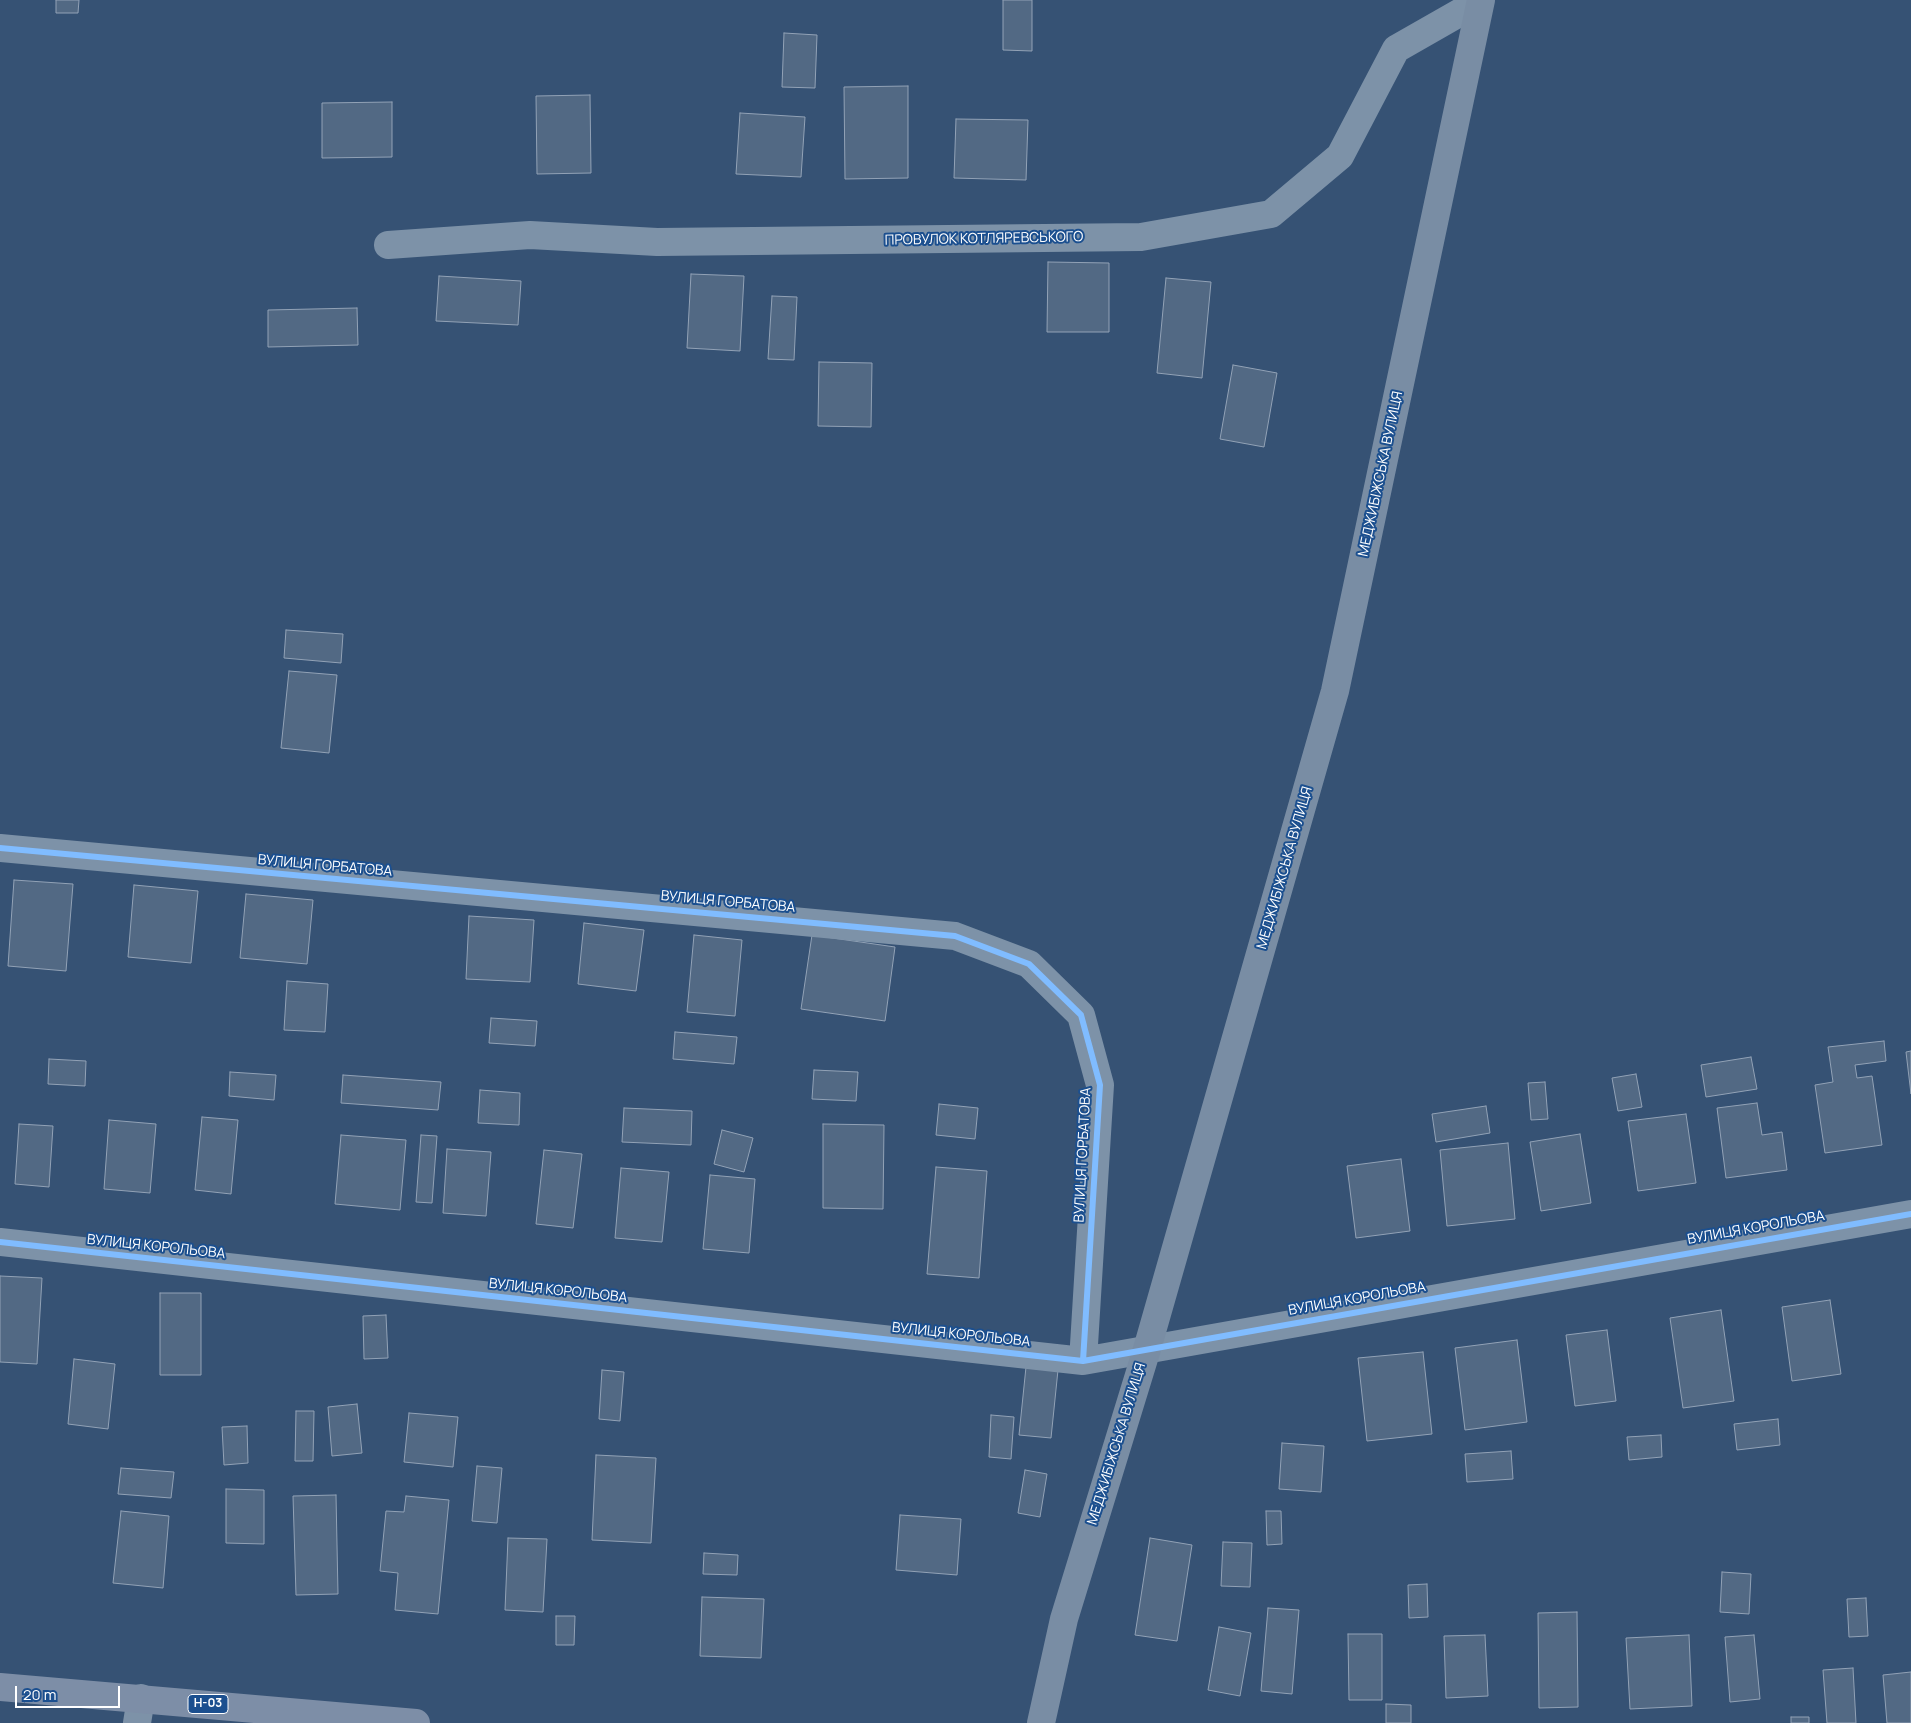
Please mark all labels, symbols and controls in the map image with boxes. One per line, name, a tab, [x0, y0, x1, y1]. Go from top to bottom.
street label: ПРОВУЛОК КОТЛЯРЕВСЬКОГО	[885, 229, 1083, 249]
street label: МЕДЖИБІЖСЬКА ВУЛИЦЯ	[1355, 390, 1407, 558]
street label: МЕДЖИБІЖСЬКА ВУЛИЦЯ	[1254, 785, 1316, 951]
street label: ВУЛИЦЯ ГОРБАТОВА	[257, 852, 393, 880]
street label: ВУЛИЦЯ ГОРБАТОВА	[660, 888, 796, 916]
street label: ВУЛИЦЯ ГОРБАТОВА	[1071, 1087, 1095, 1223]
street label: ВУЛИЦЯ КОРОЛЬОВА	[1686, 1208, 1826, 1248]
street label: ВУЛИЦЯ КОРОЛЬОВА	[86, 1231, 226, 1263]
street label: ВУЛИЦЯ КОРОЛЬОВА	[488, 1275, 628, 1307]
street label: ВУЛИЦЯ КОРОЛЬОВА	[1287, 1279, 1427, 1319]
street label: ВУЛИЦЯ КОРОЛЬОВА	[891, 1319, 1031, 1351]
street label: МЕДЖИБІЖСЬКА ВУЛИЦЯ	[1084, 1361, 1150, 1527]
scale bar	[18, 1676, 122, 1708]
text: 20 m	[23, 1684, 56, 1705]
road number: Н-03	[188, 1695, 228, 1714]

